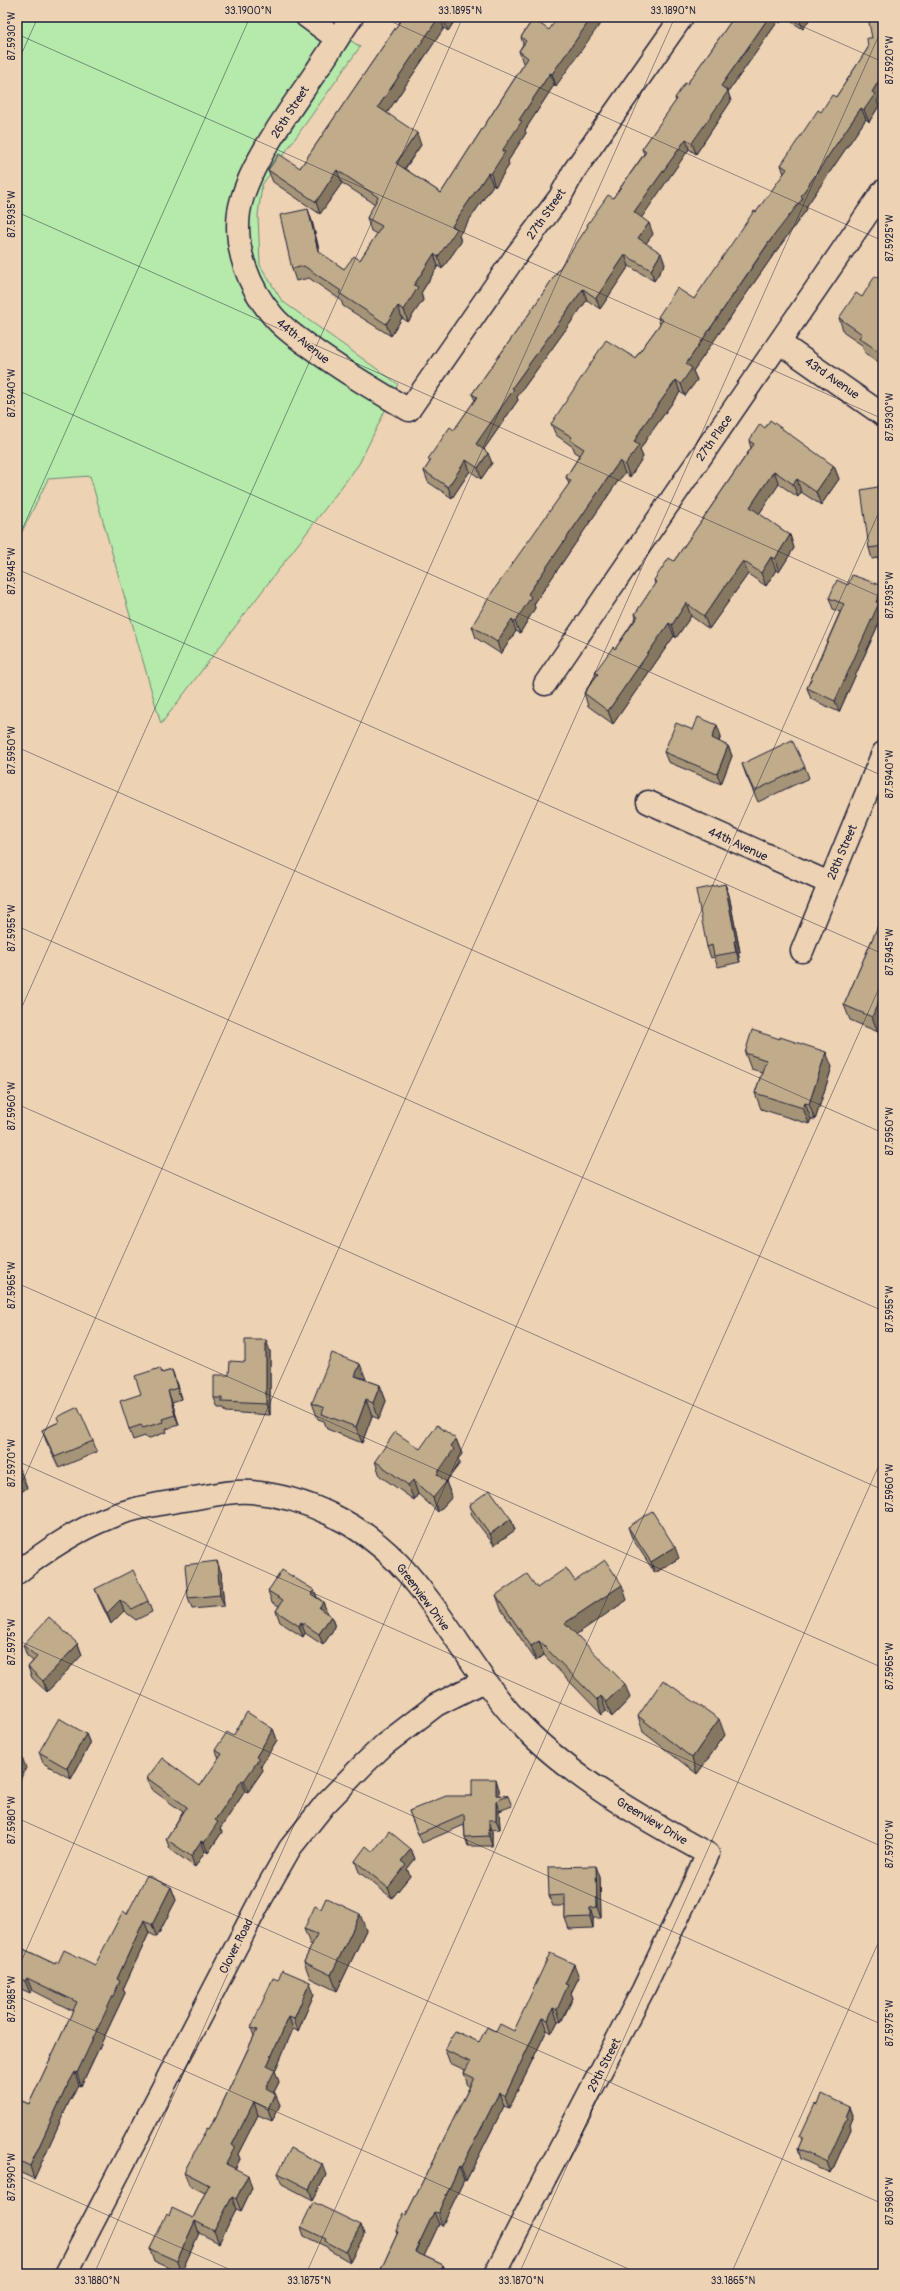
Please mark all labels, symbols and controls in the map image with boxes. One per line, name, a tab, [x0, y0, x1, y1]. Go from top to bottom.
text: 33.1900°N	[224, 5, 272, 17]
text: 33.1895°N	[438, 5, 482, 17]
text: 33.1890°N	[650, 5, 696, 17]
text: 87.5930°W	[6, 11, 18, 60]
text: 87.5920°W	[884, 35, 896, 84]
street label: 26th Street	[268, 83, 313, 141]
street label: 27th Street	[523, 186, 569, 243]
text: 87.5935°W	[6, 190, 18, 238]
text: 87.5925°W	[884, 214, 896, 262]
street label: 44th Avenue	[273, 315, 332, 367]
street label: 43rd Avenue	[802, 354, 862, 403]
text: 87.5940°W	[6, 368, 18, 417]
text: 87.5930°W	[884, 392, 896, 441]
street label: 27th Place	[693, 412, 736, 464]
text: 87.5945°W	[6, 547, 18, 595]
text: 87.5935°W	[884, 571, 896, 619]
text: 87.5950°W	[6, 725, 18, 774]
text: 87.5940°W	[884, 749, 896, 798]
street label: 28th Street	[824, 822, 861, 882]
street label: 44th Avenue	[706, 824, 770, 865]
text: 87.5955°W	[6, 904, 18, 951]
text: 87.5945°W	[884, 928, 896, 976]
text: 87.5960°W	[6, 1081, 18, 1130]
text: 87.5950°W	[884, 1106, 896, 1155]
text: 87.5965°W	[6, 1261, 18, 1309]
text: 87.5955°W	[884, 1285, 896, 1332]
text: 87.5970°W	[6, 1438, 18, 1487]
text: 87.5960°W	[884, 1463, 896, 1512]
street label: Greenview Drive	[392, 1561, 453, 1634]
text: 87.5975°W	[6, 1618, 18, 1665]
text: 87.5965°W	[884, 1642, 896, 1690]
street label: Greenview Drive	[614, 1794, 690, 1849]
text: 87.5980°W	[6, 1796, 18, 1844]
text: 87.5970°W	[884, 1819, 896, 1868]
street label: Clover Road	[216, 1916, 257, 1976]
text: 87.5985°W	[6, 1975, 18, 2022]
text: 87.5975°W	[884, 1999, 896, 2046]
street label: 29th Street	[584, 2036, 624, 2095]
text: 87.5990°W	[6, 2153, 18, 2201]
text: 87.5980°W	[884, 2177, 896, 2225]
text: 33.1880°N	[74, 2275, 120, 2287]
text: 33.1875°N	[287, 2275, 331, 2287]
text: 33.1870°N	[498, 2275, 544, 2287]
text: 33.1865°N	[711, 2275, 756, 2287]

